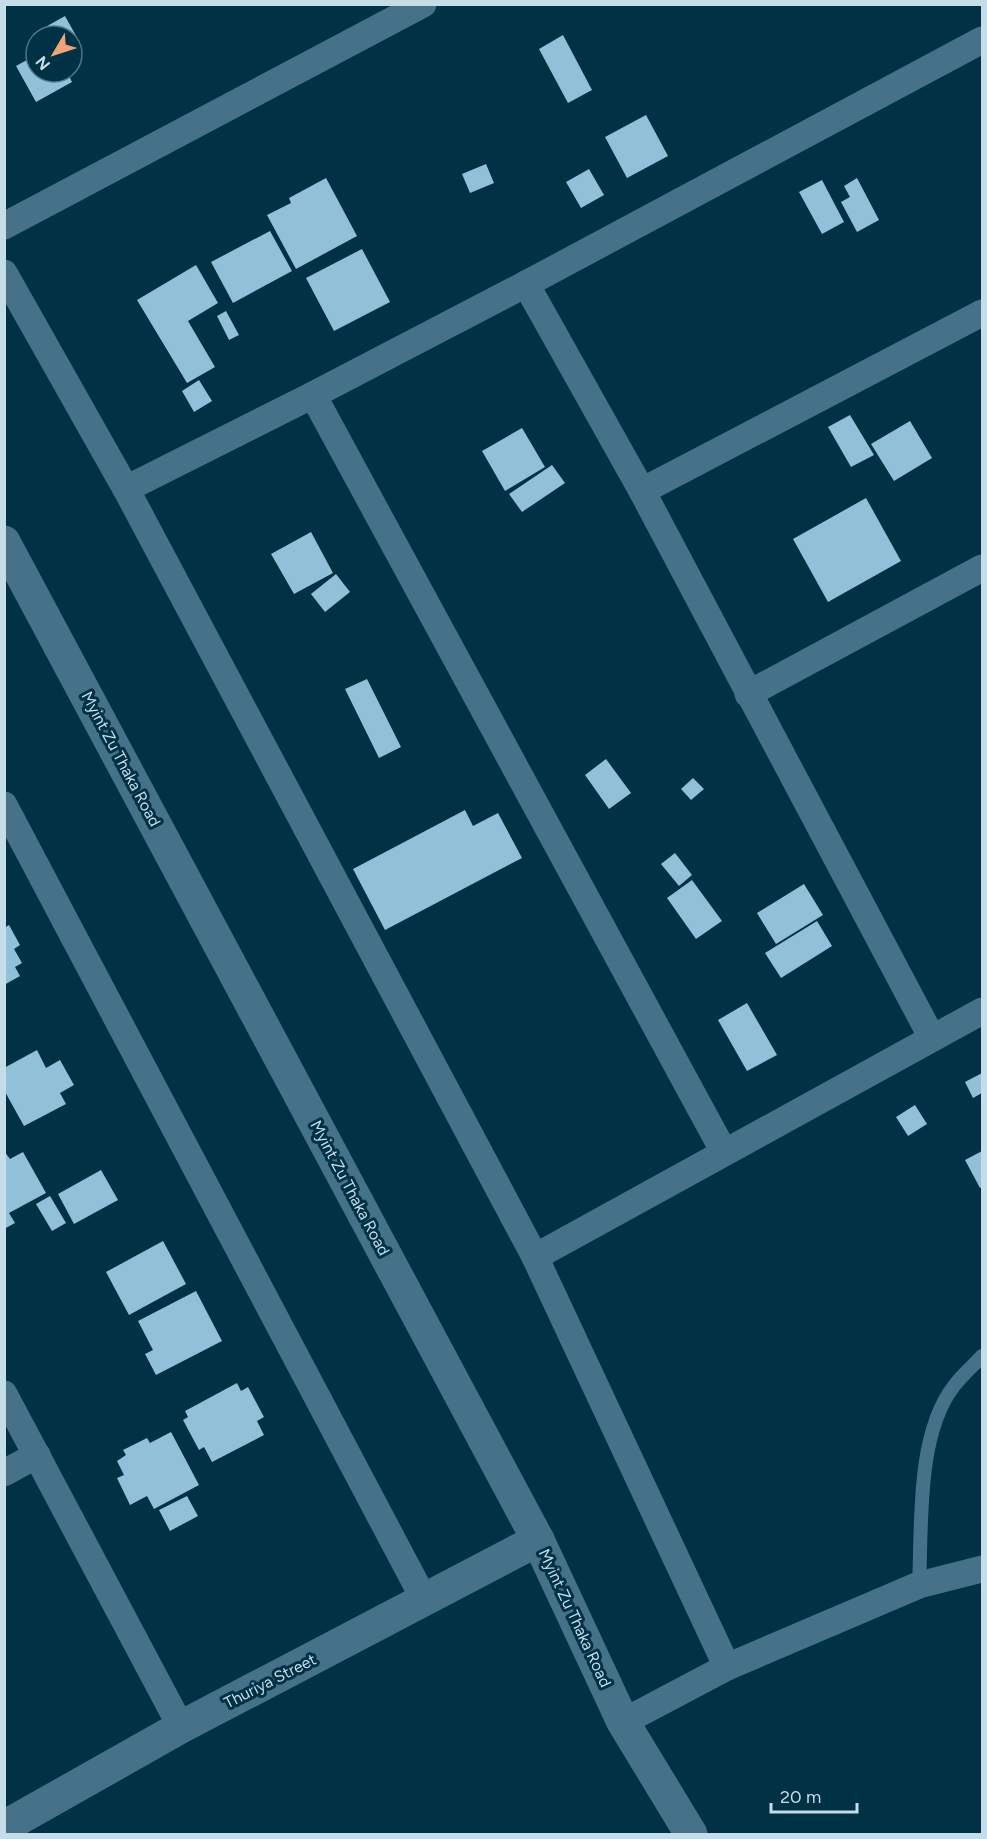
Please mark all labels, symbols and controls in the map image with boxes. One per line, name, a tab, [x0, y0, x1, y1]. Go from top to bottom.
north arrow	[24, 24, 84, 84]
text: N	[31, 52, 54, 74]
street label: Myint Zu Thaka Road	[77, 688, 165, 830]
street label: Myint Zu Thaka Road	[306, 1117, 394, 1259]
street label: Myint Zu Thaka Road	[535, 1546, 615, 1690]
street label: Thuriya Street	[221, 1650, 319, 1712]
scale bar	[771, 1776, 856, 1814]
text: 20 m	[780, 1786, 821, 1808]

